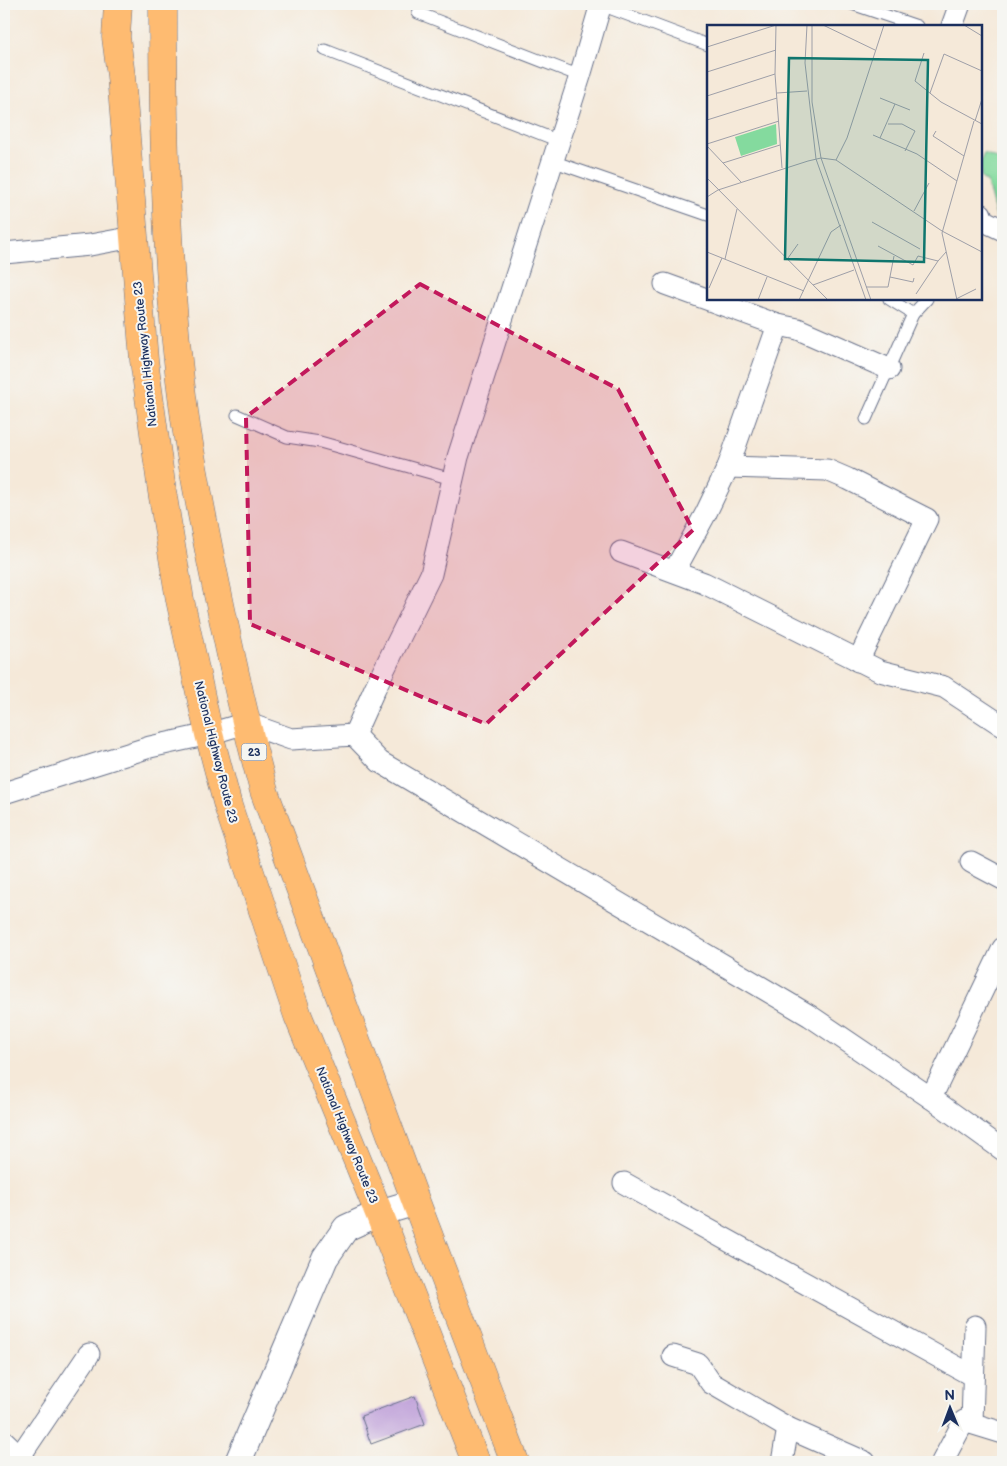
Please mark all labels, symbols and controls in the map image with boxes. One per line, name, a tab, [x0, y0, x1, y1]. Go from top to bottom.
inset map	[707, 25, 982, 300]
street label: National Highway Route 23	[130, 281, 161, 427]
street label: National Highway Route 23	[191, 679, 240, 825]
road number: 23	[242, 744, 266, 760]
street label: National Highway Route 23	[312, 1065, 381, 1206]
north arrow	[924, 1384, 974, 1434]
text: N	[944, 1387, 955, 1404]

